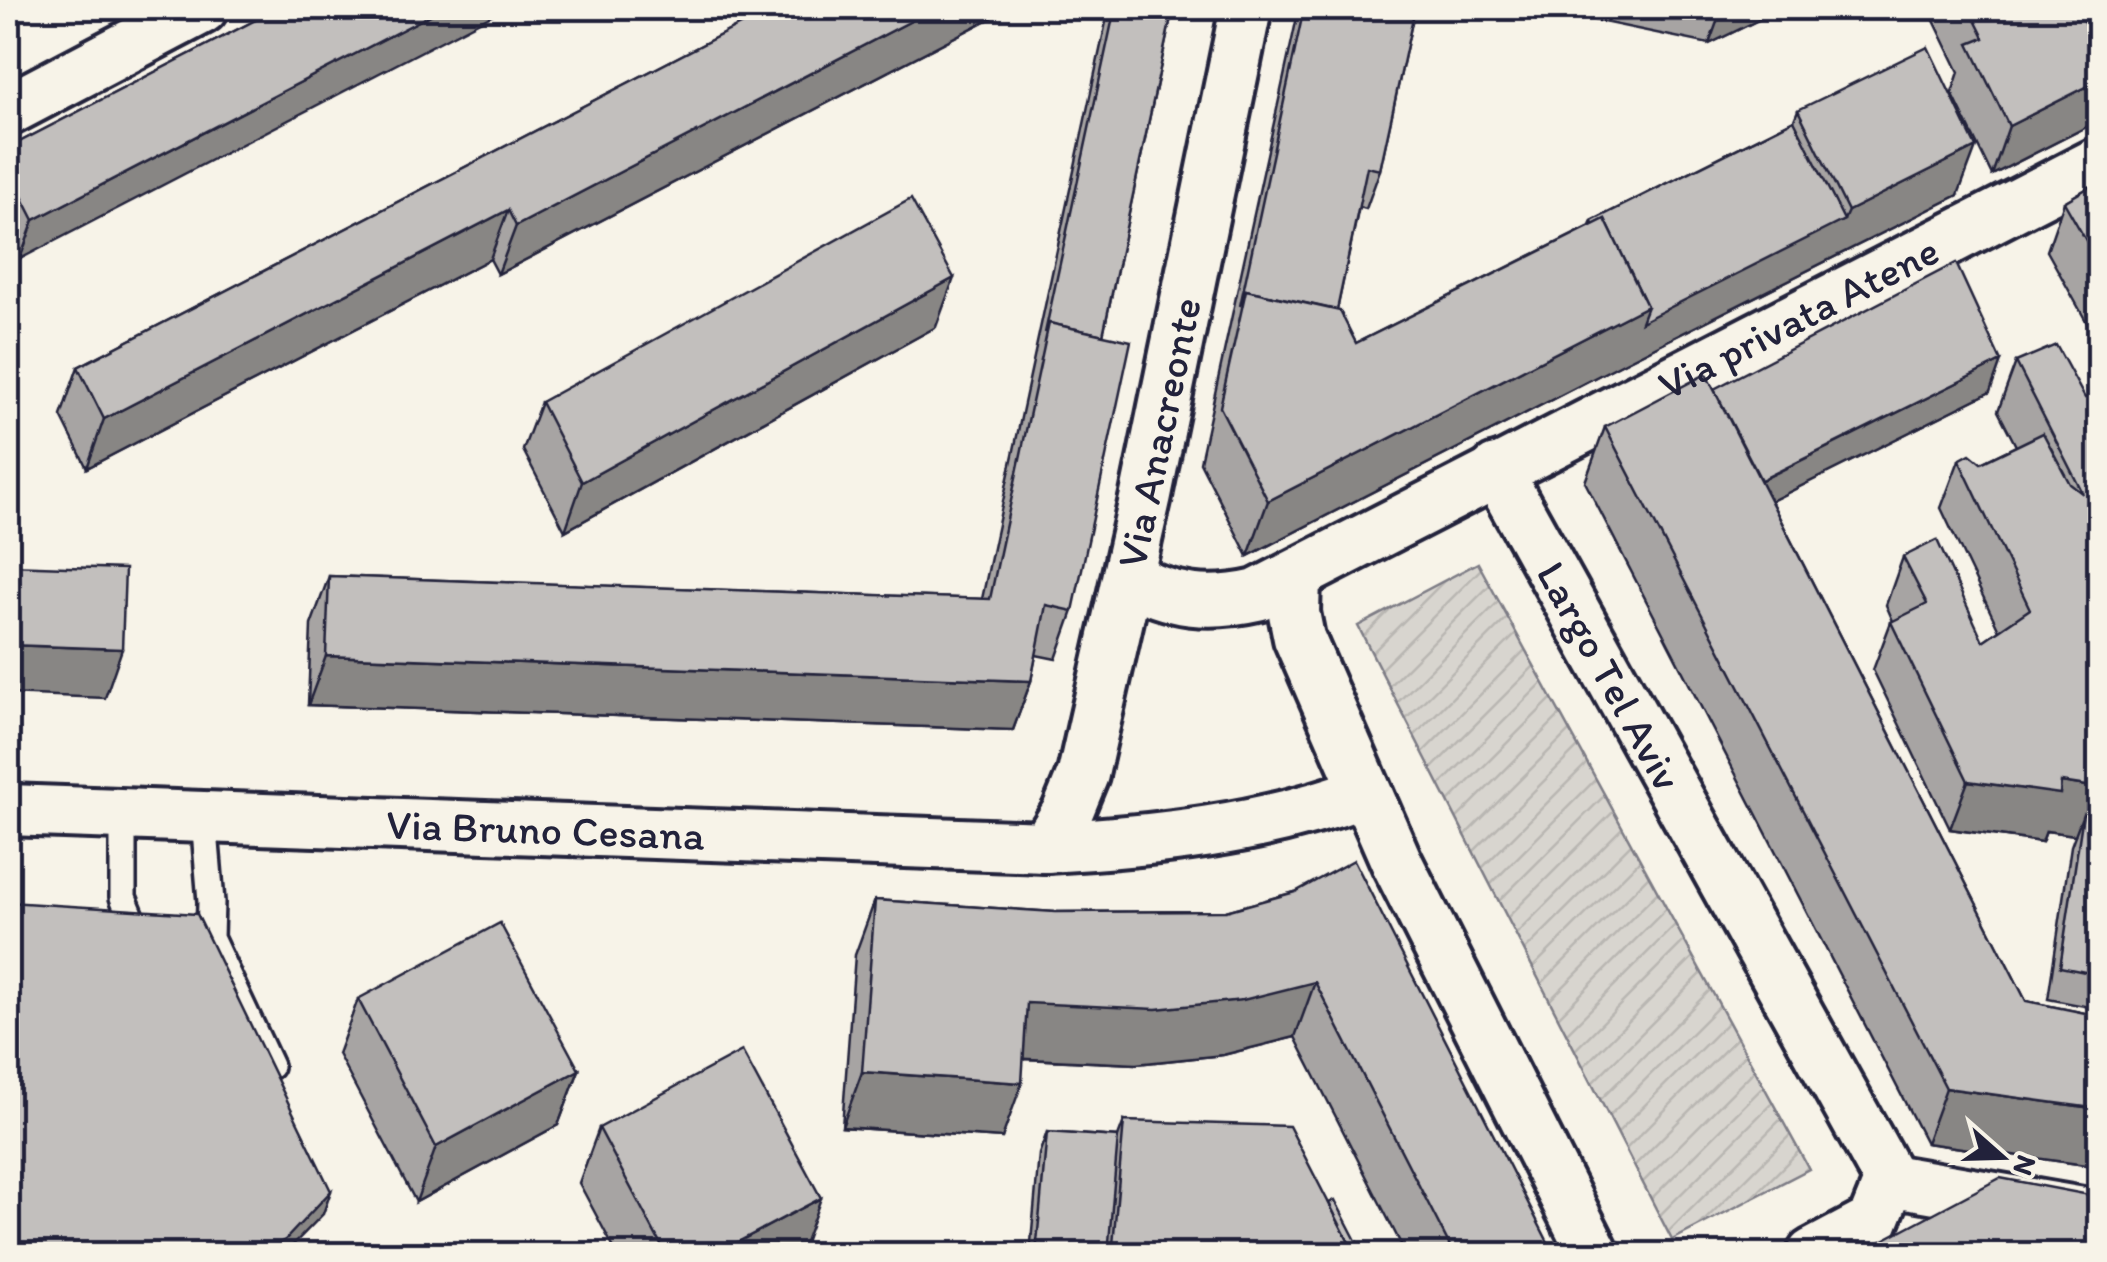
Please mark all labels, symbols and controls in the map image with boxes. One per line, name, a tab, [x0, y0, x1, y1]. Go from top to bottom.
street label: Via privata Atene	[1650, 224, 1947, 410]
street label: Via Anacreonte	[1105, 293, 1211, 572]
street label: Largo Tel Aviv	[1526, 552, 1694, 798]
street label: Via Bruno Cesana	[385, 798, 706, 860]
north arrow	[1952, 1107, 2052, 1207]
text: N	[2006, 1151, 2045, 1180]

